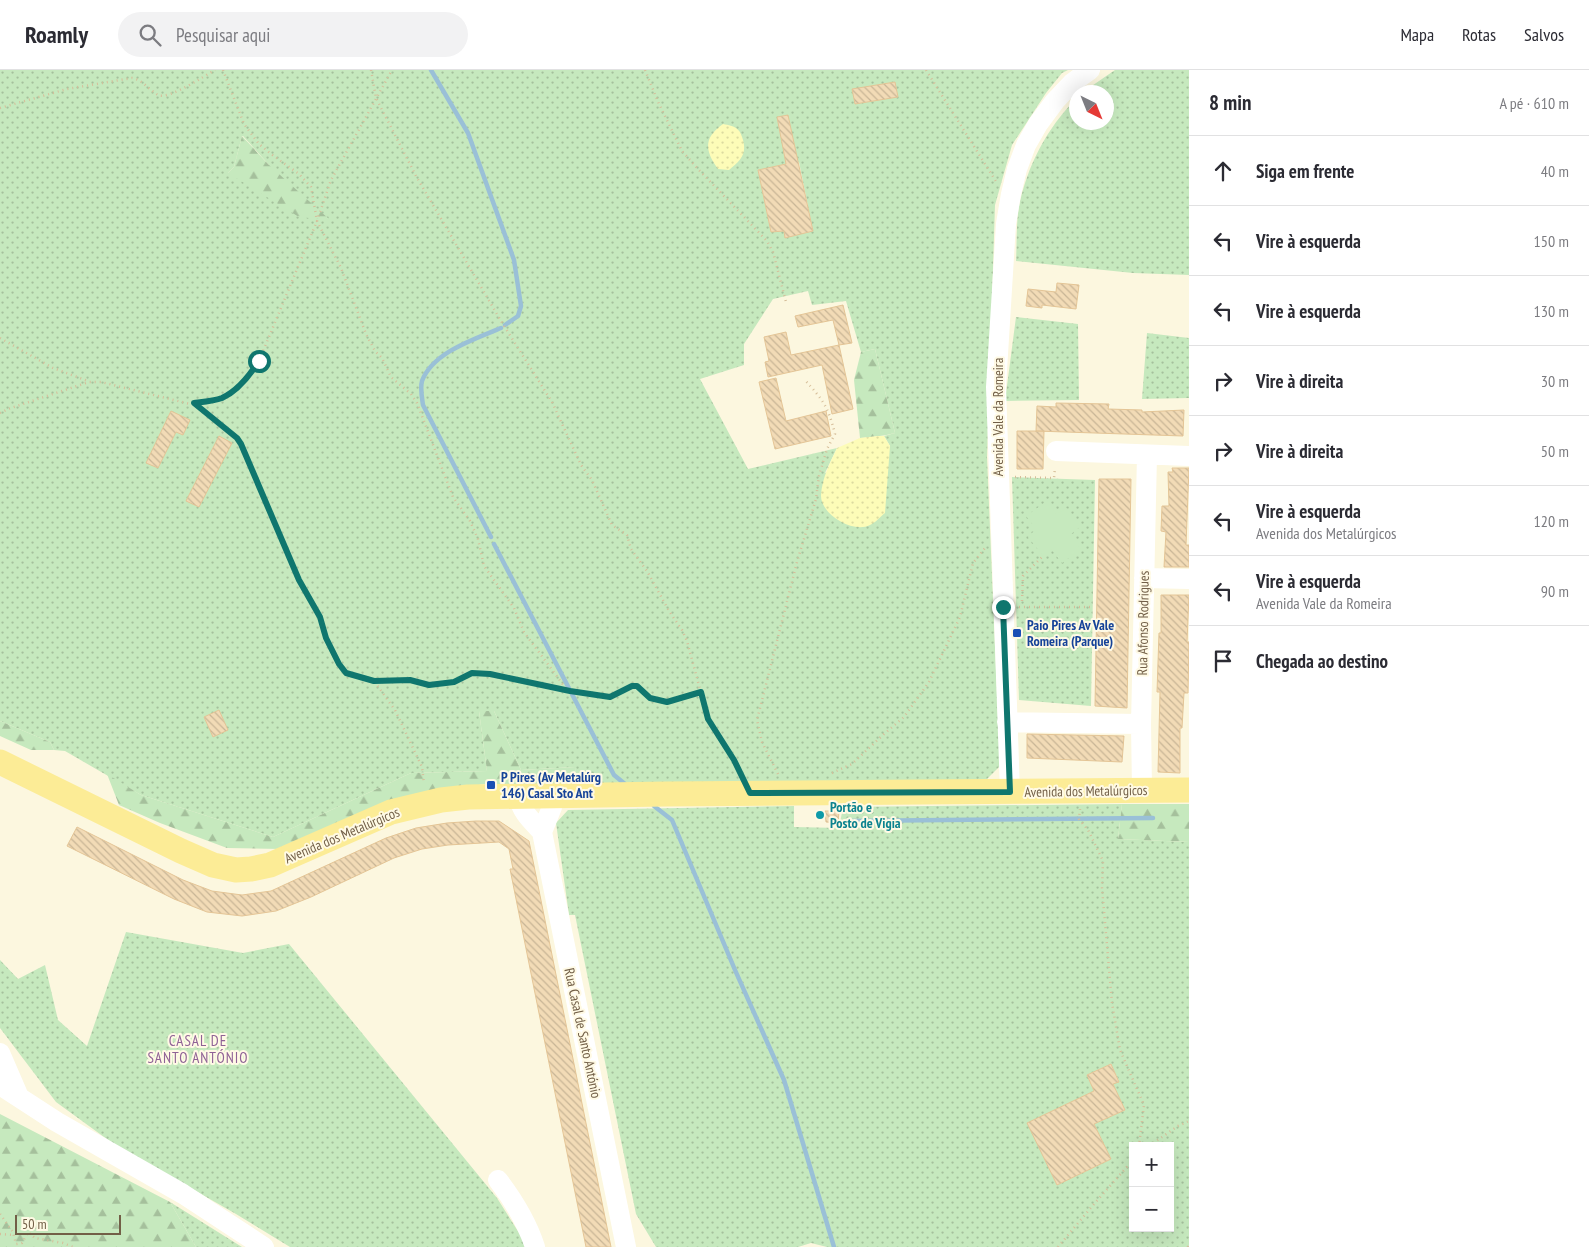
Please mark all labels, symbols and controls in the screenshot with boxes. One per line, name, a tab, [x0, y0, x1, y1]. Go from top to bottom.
search box	[118, 12, 468, 57]
text: Roamly	[25, 19, 88, 50]
icon: search	[136, 21, 164, 49]
text: Pesquisar aqui	[176, 23, 270, 47]
text: Mapa	[1400, 23, 1434, 46]
text: Rotas	[1462, 23, 1496, 46]
text: Salvos	[1524, 23, 1564, 46]
north arrow	[1069, 85, 1114, 130]
text: 8 min	[1209, 89, 1251, 116]
text: A pé · 610 m	[1499, 93, 1569, 113]
icon: ahead	[1209, 157, 1237, 185]
text: Siga em frente	[1256, 159, 1354, 183]
text: 40 m	[1541, 161, 1569, 181]
icon: left	[1209, 227, 1237, 255]
text: Vire à esquerda	[1256, 229, 1361, 253]
text: 150 m	[1534, 231, 1569, 251]
icon: left	[1209, 297, 1237, 325]
text: Vire à esquerda	[1256, 299, 1361, 323]
text: 130 m	[1534, 301, 1569, 321]
route start	[248, 350, 271, 373]
street label: Avenida Vale da Romeira	[989, 358, 1007, 476]
icon: right	[1209, 367, 1237, 395]
text: Vire à direita	[1256, 369, 1343, 393]
text: 30 m	[1541, 371, 1569, 391]
icon: right	[1209, 437, 1237, 465]
text: Vire à direita	[1256, 439, 1343, 463]
text: 50 m	[1541, 441, 1569, 461]
text: Vire à esquerda	[1256, 499, 1361, 523]
icon: left	[1209, 507, 1237, 535]
text: 120 m	[1534, 511, 1569, 531]
text: Avenida dos Metalúrgicos	[1256, 523, 1397, 543]
text: Vire à esquerda	[1256, 569, 1361, 593]
street label: Rua Afonso Rodrigues	[1133, 570, 1153, 676]
icon: left	[1209, 577, 1237, 605]
text: 90 m	[1541, 581, 1569, 601]
text: Avenida Vale da Romeira	[1256, 593, 1392, 613]
route end	[992, 596, 1015, 619]
place label: Paio Pires Av Vale Romeira (Parque)	[1027, 616, 1114, 650]
marker: Paio Pires Av Vale Romeira (Parque)	[1011, 627, 1023, 639]
icon: arrive	[1209, 647, 1237, 675]
text: Chegada ao destino	[1256, 649, 1388, 673]
place label: P Pires (Av Metalúrg 146) Casal Sto Ant	[501, 768, 601, 802]
marker: P Pires (Av Metalúrg 146) Casal Sto Ant	[485, 779, 497, 791]
street label: Avenida dos Metalúrgicos	[1024, 781, 1148, 801]
place label: Portão e Posto de Vigia	[830, 798, 901, 832]
street label: Avenida dos Metalúrgicos	[282, 803, 402, 867]
marker: Portão e Posto de Vigia	[814, 809, 826, 821]
street label: Rua Casal de Santo António	[560, 966, 606, 1100]
district label: CASAL DE SANTO ANTÓNIO	[147, 1031, 249, 1067]
map controls	[1129, 1142, 1174, 1232]
button: +	[1129, 1142, 1174, 1187]
button: −	[1129, 1187, 1174, 1232]
scale bar	[15, 1212, 121, 1235]
text: 50 m	[22, 1215, 47, 1233]

